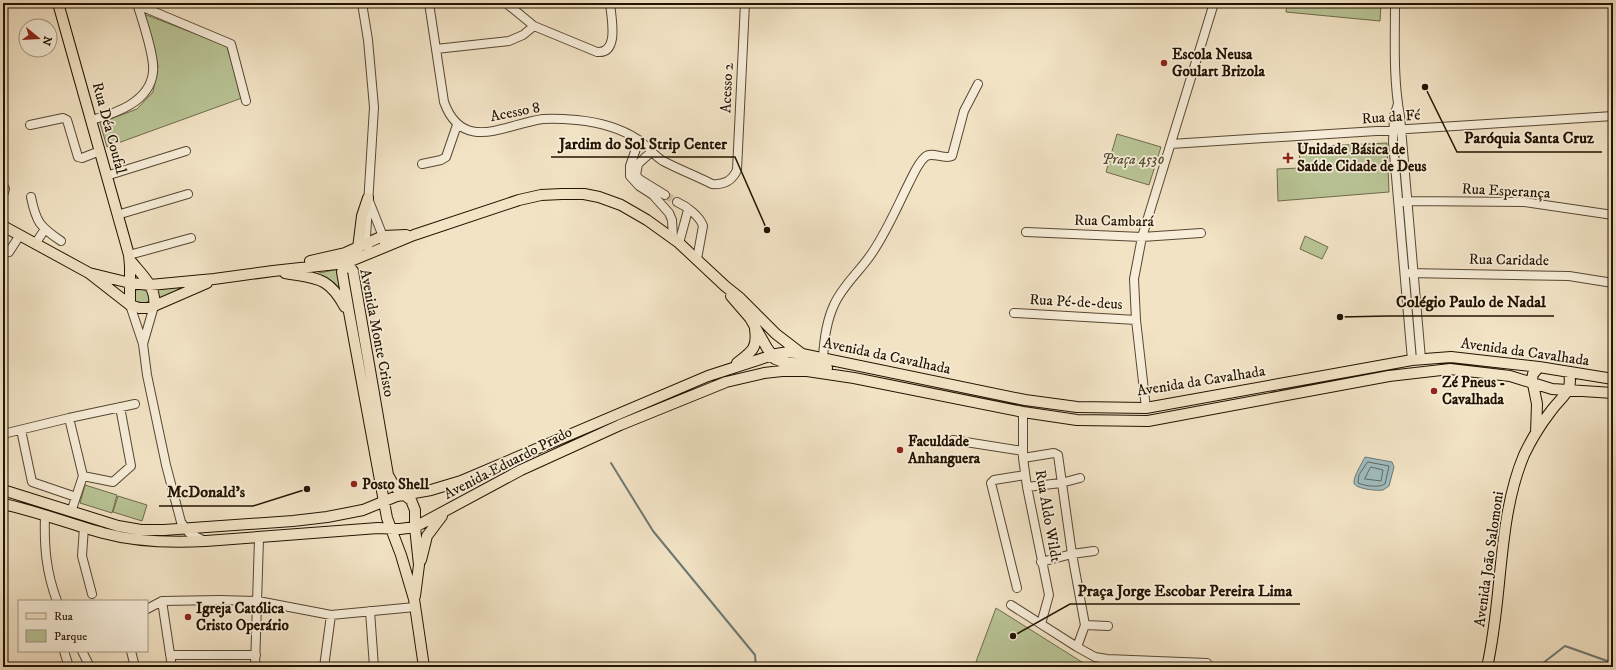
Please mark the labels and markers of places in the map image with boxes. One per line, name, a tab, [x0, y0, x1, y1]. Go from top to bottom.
place label: Escola Neusa Goulart Brizola	[1172, 45, 1266, 81]
marker: Escola Neusa Goulart Brizola	[1159, 58, 1169, 68]
callout: Paróquia Santa Cruz	[1457, 124, 1602, 152]
callout: Jardim do Sol Strip Center	[551, 129, 735, 157]
place label: Unidade Básica de Saúde Cidade de Deus	[1297, 140, 1427, 176]
marker: Unidade Básica de Saúde Cidade de Deus	[1282, 152, 1294, 164]
callout: Colégio Paulo de Nadal	[1388, 288, 1554, 316]
place label: Zé Pneus - Cavalhada	[1442, 373, 1505, 409]
marker: Zé Pneus - Cavalhada	[1429, 386, 1439, 396]
place label: Faculdade Anhanguera	[907, 432, 981, 468]
marker: Faculdade Anhanguera	[895, 445, 905, 455]
place label: Posto Shell	[362, 475, 429, 494]
callout: McDonald's	[159, 478, 253, 506]
marker: Posto Shell	[349, 479, 359, 489]
callout: Praça Jorge Escobar Pereira Lima	[1070, 576, 1300, 604]
place label: Igreja Católica Cristo Operário	[196, 599, 289, 635]
marker: Igreja Católica Cristo Operário	[183, 612, 193, 622]

